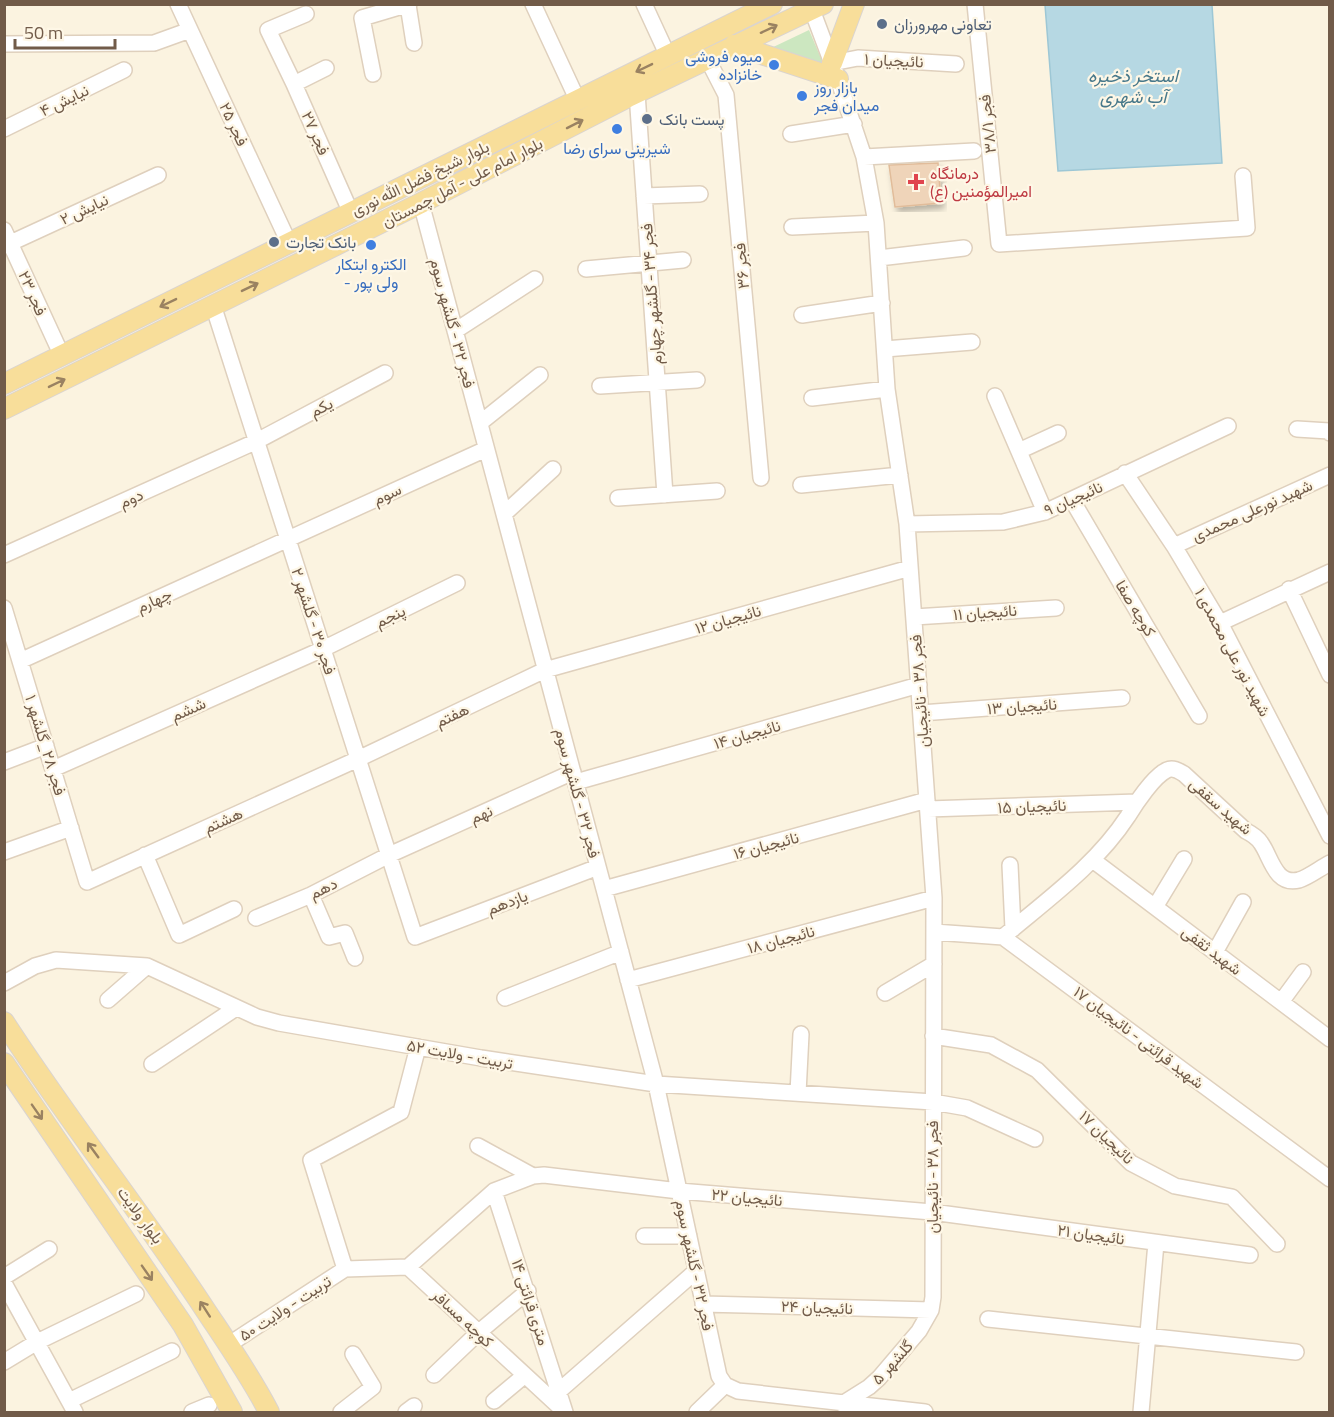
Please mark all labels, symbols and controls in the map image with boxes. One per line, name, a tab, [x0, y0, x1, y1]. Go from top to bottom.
scale bar	[15, 12, 116, 50]
place label: تعاونی مهرورزان	[894, 12, 992, 36]
marker: تعاونی مهرورزان	[875, 17, 889, 31]
text: 50 m	[24, 19, 63, 46]
one-way arrow	[760, 23, 778, 34]
place label: میوه فروشی خانزاده	[685, 44, 762, 86]
street label: نائیجیان ۱	[864, 46, 924, 74]
marker: میوه فروشی خانزاده	[767, 58, 781, 72]
one-way arrow	[636, 62, 654, 74]
water label: استخر ذخیره آب شهری	[1088, 62, 1180, 110]
place label: بازار روز میدان فجر	[813, 75, 879, 117]
street label: نیایش ۴	[35, 78, 93, 122]
marker: بازار روز میدان فجر	[795, 89, 809, 103]
street label: فجر ۳۸/۱	[972, 93, 1002, 155]
street label: فجر ۲۵	[213, 98, 255, 150]
street label: فجر ۲۷	[296, 107, 336, 159]
place label: پست بانک	[659, 107, 724, 131]
marker: پست بانک	[640, 112, 654, 126]
one-way arrow	[566, 118, 583, 130]
marker: شیرینی سرای رضا	[610, 122, 624, 136]
street label: بلوار امام علی - آمل چمستان	[377, 131, 547, 233]
street label: بلوار شیخ فضل الله نوری	[347, 134, 493, 222]
place label: شیرینی سرای رضا	[563, 136, 671, 160]
place label: درمانگاه امیرالمؤمنین (ع)	[930, 161, 1032, 203]
marker: درمانگاه امیرالمؤمنین (ع)	[907, 173, 925, 191]
street label: نیایش ۲	[56, 187, 112, 231]
street label: فجر ۳۴ - گلشهر چهارم	[634, 223, 668, 365]
place label: بانک تجارت	[286, 230, 356, 254]
marker: بانک تجارت	[267, 235, 281, 249]
marker: الکترو ابتکار - ولی پور	[364, 238, 378, 252]
street label: فجر ۳۶	[727, 242, 755, 290]
place label: الکترو ابتکار - ولی پور	[334, 252, 407, 294]
street label: فجر ۳۲ - گلشهر سوم	[424, 255, 482, 391]
street label: فجر ۲۳	[13, 267, 53, 319]
one-way arrow	[241, 280, 259, 292]
one-way arrow	[160, 298, 178, 310]
one-way arrow	[48, 376, 66, 388]
street label: یکم	[305, 391, 337, 423]
street label: شهید نورعلی محمدی	[1188, 473, 1316, 547]
street label: نائیجیان ۹	[1040, 474, 1106, 522]
street label: سوم	[369, 477, 405, 511]
street label: دوم	[115, 482, 147, 514]
street label: فجر ۳۰ - گلشهر ۲	[285, 565, 343, 677]
street label: کوچه صفا	[1110, 575, 1162, 641]
street label: چهارم	[132, 581, 176, 618]
street label: شهید نور علی محمدی ۱	[1189, 583, 1277, 721]
street label: پنجم	[371, 598, 409, 634]
street label: نائیجیان ۱۲	[692, 598, 764, 640]
street label: نائیجیان ۱۱	[952, 598, 1018, 626]
street label: فجر ۳۸ - نائیجیان	[903, 634, 935, 748]
street label: ششم	[167, 691, 209, 727]
street label: فجر ۲۸_گلشهر ۱	[19, 692, 73, 798]
street label: نائیجیان ۱۳	[986, 692, 1058, 720]
street label: هفتم	[431, 697, 473, 733]
street label: نائیجیان ۱۴	[711, 713, 783, 755]
street label: فجر ۳۲ - گلشهر سوم	[549, 725, 607, 861]
street label: شهید سقفی	[1184, 772, 1258, 840]
street label: نائیجیان ۱۵	[997, 793, 1067, 819]
street label: نهم	[466, 798, 496, 830]
street label: هشتم	[200, 801, 246, 839]
street label: نائیجیان ۱۶	[730, 825, 802, 865]
street label: دهم	[305, 871, 341, 905]
street label: یازدهم	[483, 883, 531, 921]
street label: نائیجیان ۱۸	[745, 919, 817, 959]
street label: شهید ثقفی	[1177, 919, 1247, 981]
street label: شهید قرائتی - نائیجیان ۱۷	[1069, 980, 1209, 1094]
street label: تربیت - ولایت ۵۲	[405, 1033, 515, 1075]
one-way arrow	[31, 1103, 43, 1120]
street label: نائیجیان ۱۷	[1074, 1104, 1140, 1170]
street label: فجر ۳۸ - نائیجیان	[920, 1120, 944, 1234]
one-way arrow	[87, 1142, 99, 1158]
street label: بلوار ولایت	[112, 1181, 170, 1249]
street label: نائیجیان ۲۲	[710, 1182, 784, 1212]
street label: فجر ۳۲ - گلشهر سوم	[669, 1197, 721, 1333]
street label: نائیجیان ۲۱	[1056, 1217, 1126, 1251]
street label: ۱۴ متری قرائتی	[506, 1256, 556, 1348]
one-way arrow	[141, 1264, 153, 1280]
street label: تربیت - ولایت ۵۰	[234, 1269, 336, 1347]
street label: کوچه مسافر	[426, 1282, 499, 1353]
street label: نائیجیان ۲۴	[780, 1294, 854, 1320]
one-way arrow	[199, 1301, 211, 1318]
street label: گلشهر ۵	[865, 1334, 919, 1390]

